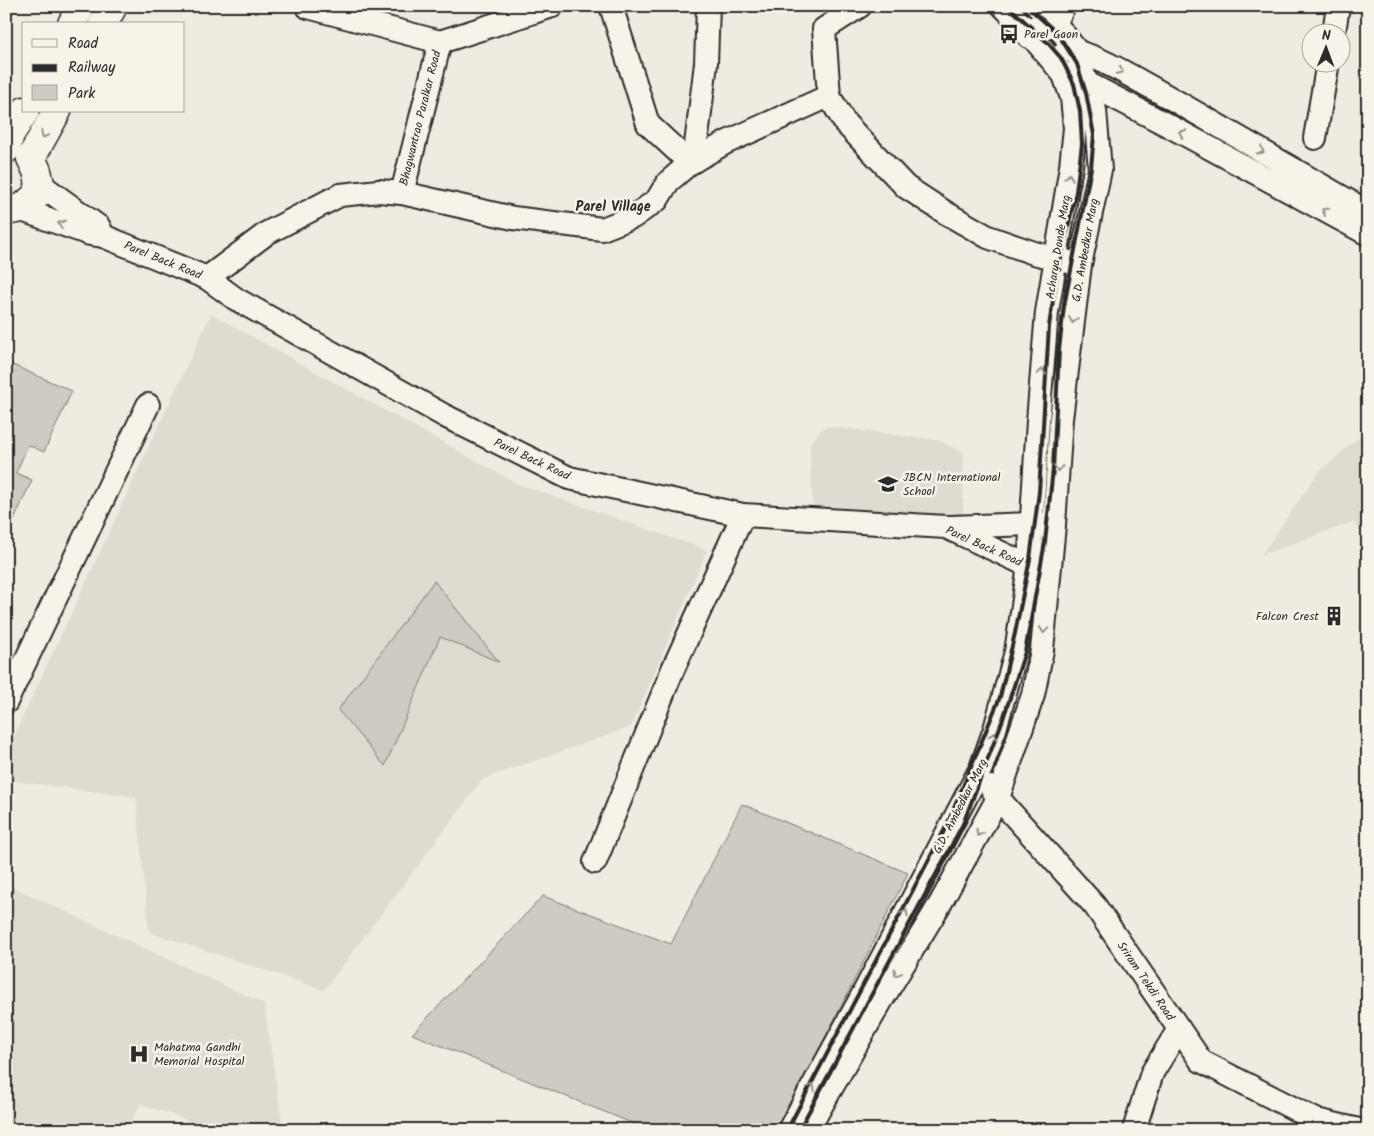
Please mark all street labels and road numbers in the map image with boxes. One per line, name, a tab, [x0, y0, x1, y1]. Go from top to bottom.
street label: Bhagwantrao Paralkar Road	[394, 48, 447, 188]
street label: Acharya Donde Marg	[1041, 193, 1076, 301]
street label: G.D. Ambedkar Marg	[1067, 196, 1104, 303]
street label: Parel Back Road	[121, 236, 205, 285]
street label: Parel Back Road	[490, 433, 574, 486]
street label: Parel Back Road	[942, 521, 1026, 572]
street label: G.D. Ambedkar Marg	[928, 755, 993, 857]
street label: Sriram Tekdi Road	[1112, 938, 1180, 1026]

